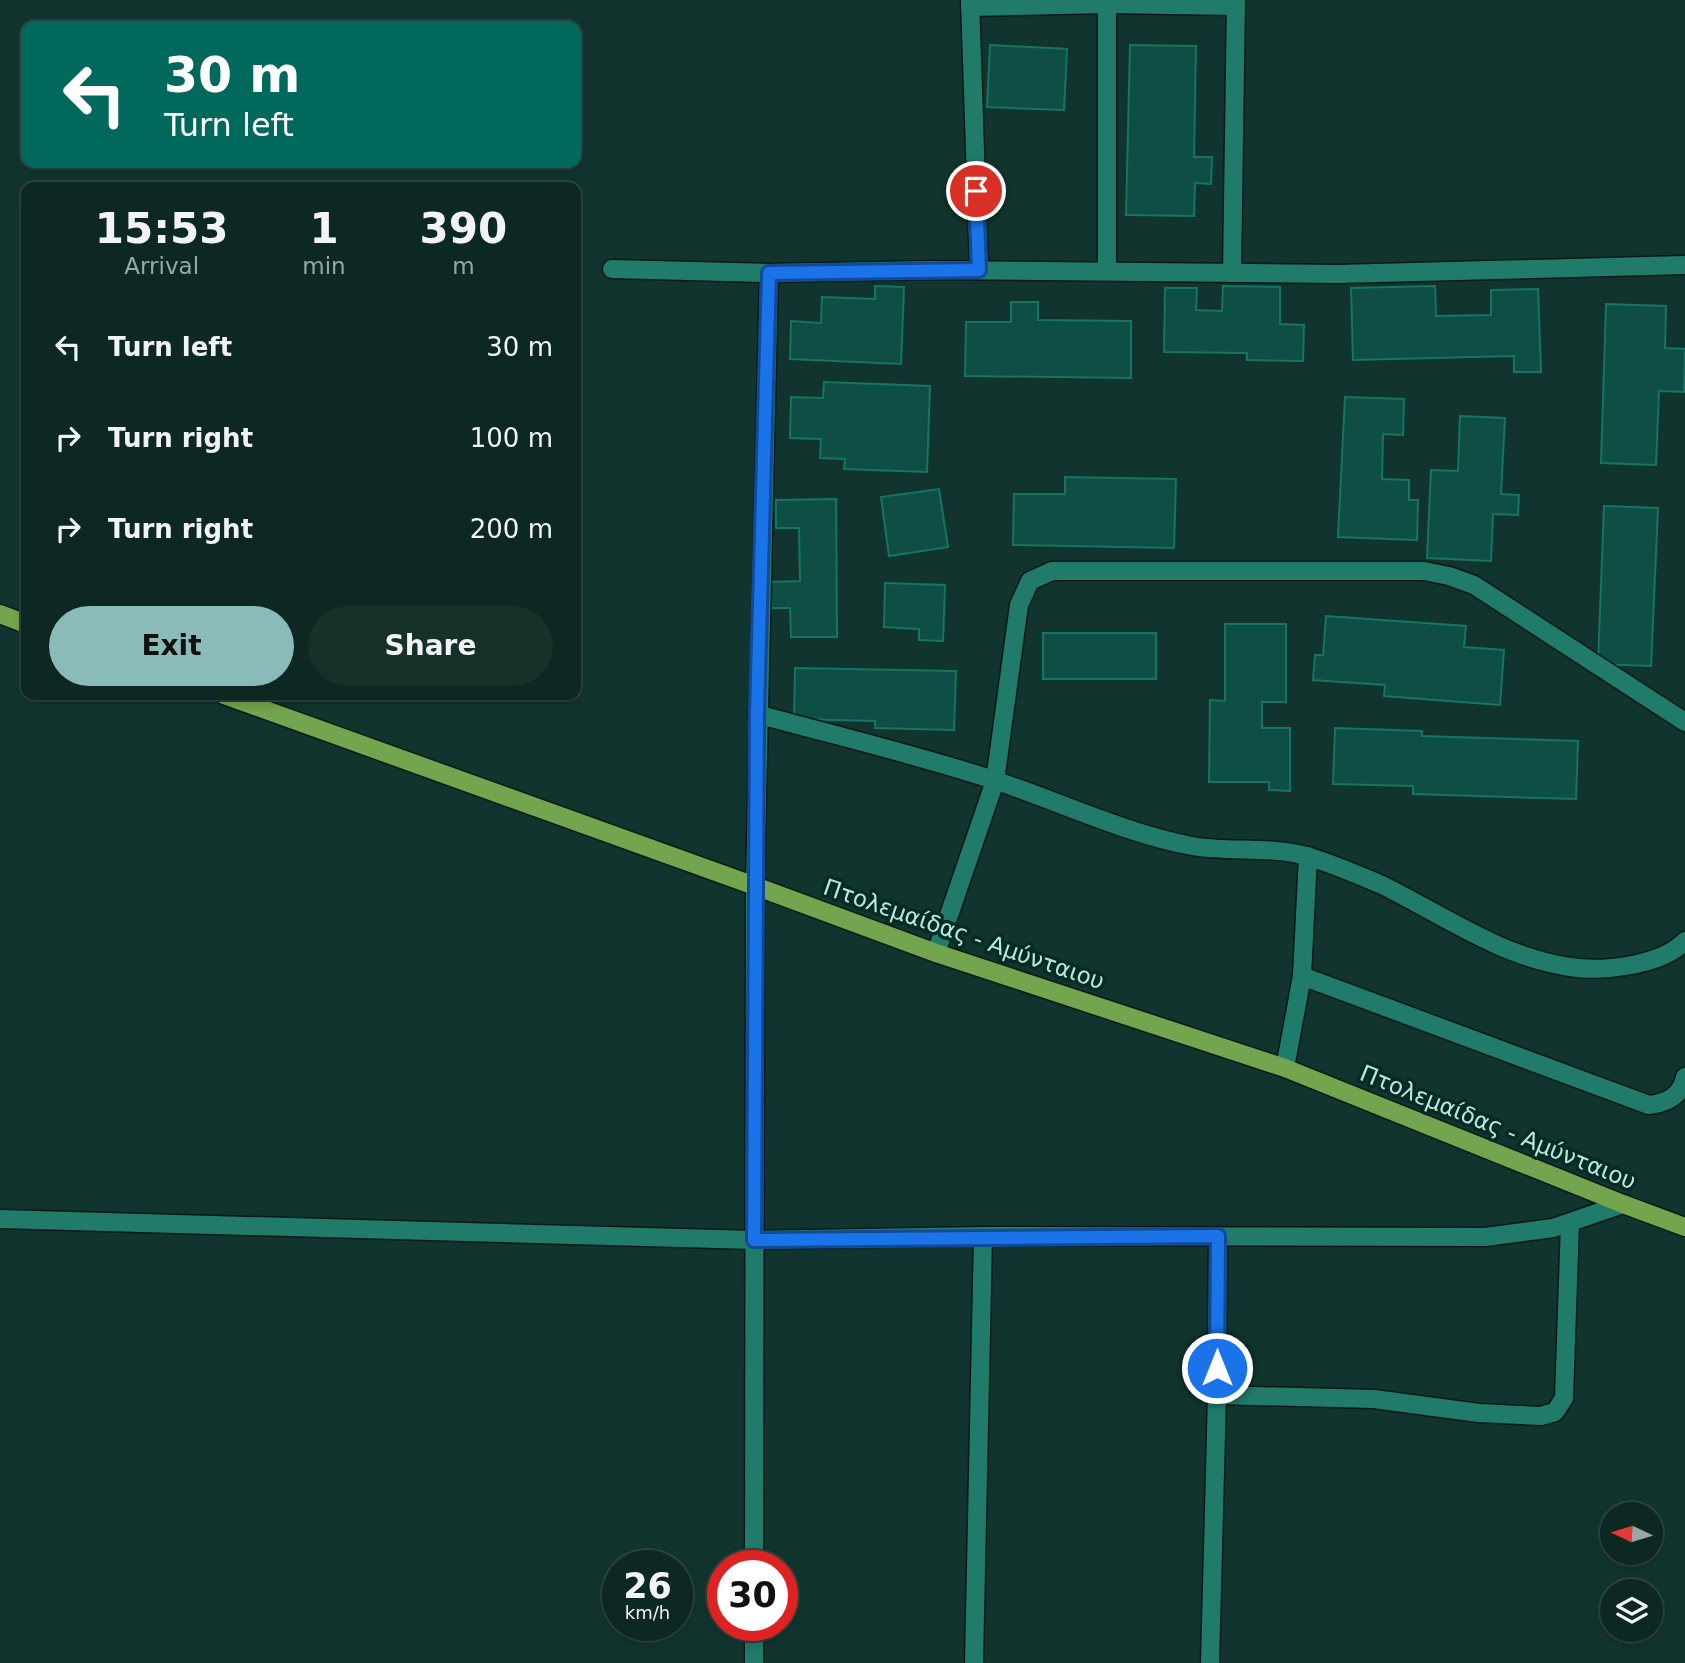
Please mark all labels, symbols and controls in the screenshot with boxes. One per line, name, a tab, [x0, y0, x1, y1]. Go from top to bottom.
text: 30 m	[164, 47, 300, 104]
icon: left	[49, 49, 140, 140]
text: Turn left	[164, 106, 294, 144]
pin	[946, 161, 1006, 221]
icon: arrive	[957, 172, 995, 210]
text: 15:53	[95, 204, 229, 253]
text: 1	[309, 204, 339, 253]
text: 390	[420, 204, 507, 253]
text: Arrival	[124, 253, 199, 279]
text: min	[302, 253, 346, 279]
text: m	[452, 253, 475, 279]
icon: left	[49, 328, 87, 366]
text: Turn left	[108, 332, 232, 362]
text: 30 m	[486, 332, 553, 362]
icon: right	[49, 419, 87, 457]
text: Turn right	[108, 423, 253, 453]
text: 100 m	[470, 423, 553, 453]
icon: right	[49, 510, 87, 548]
text: Turn right	[108, 514, 253, 544]
text: 200 m	[470, 514, 553, 544]
button: Exit	[49, 606, 294, 686]
button: Share	[308, 606, 553, 686]
street label: Πτολεμαίδας - Αμύνταιου	[820, 874, 1108, 994]
street label: Πτολεμαίδας - Αμύνταιου	[1356, 1060, 1640, 1194]
position arrow	[1180, 1331, 1254, 1405]
north arrow	[1600, 1502, 1662, 1564]
map controls	[1600, 1502, 1663, 1642]
speed limit sign: 30	[707, 1550, 798, 1641]
text: 26	[623, 1566, 672, 1606]
button: layers	[1600, 1579, 1663, 1642]
text: km/h	[625, 1602, 670, 1623]

